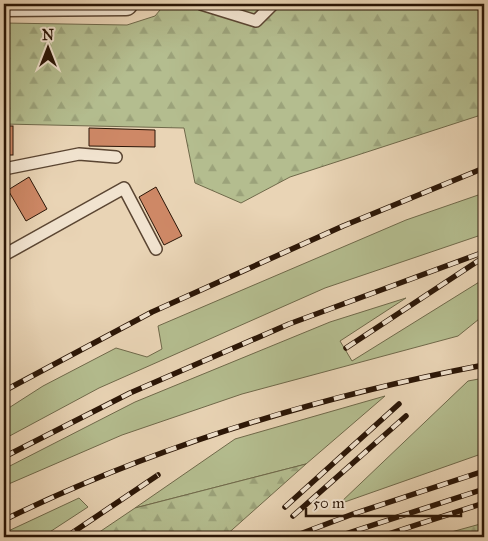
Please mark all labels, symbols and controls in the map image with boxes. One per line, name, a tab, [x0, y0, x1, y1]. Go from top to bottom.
north arrow	[22, 22, 72, 72]
text: N	[42, 27, 54, 44]
scale bar	[306, 486, 460, 518]
text: 50 m	[313, 494, 345, 512]

